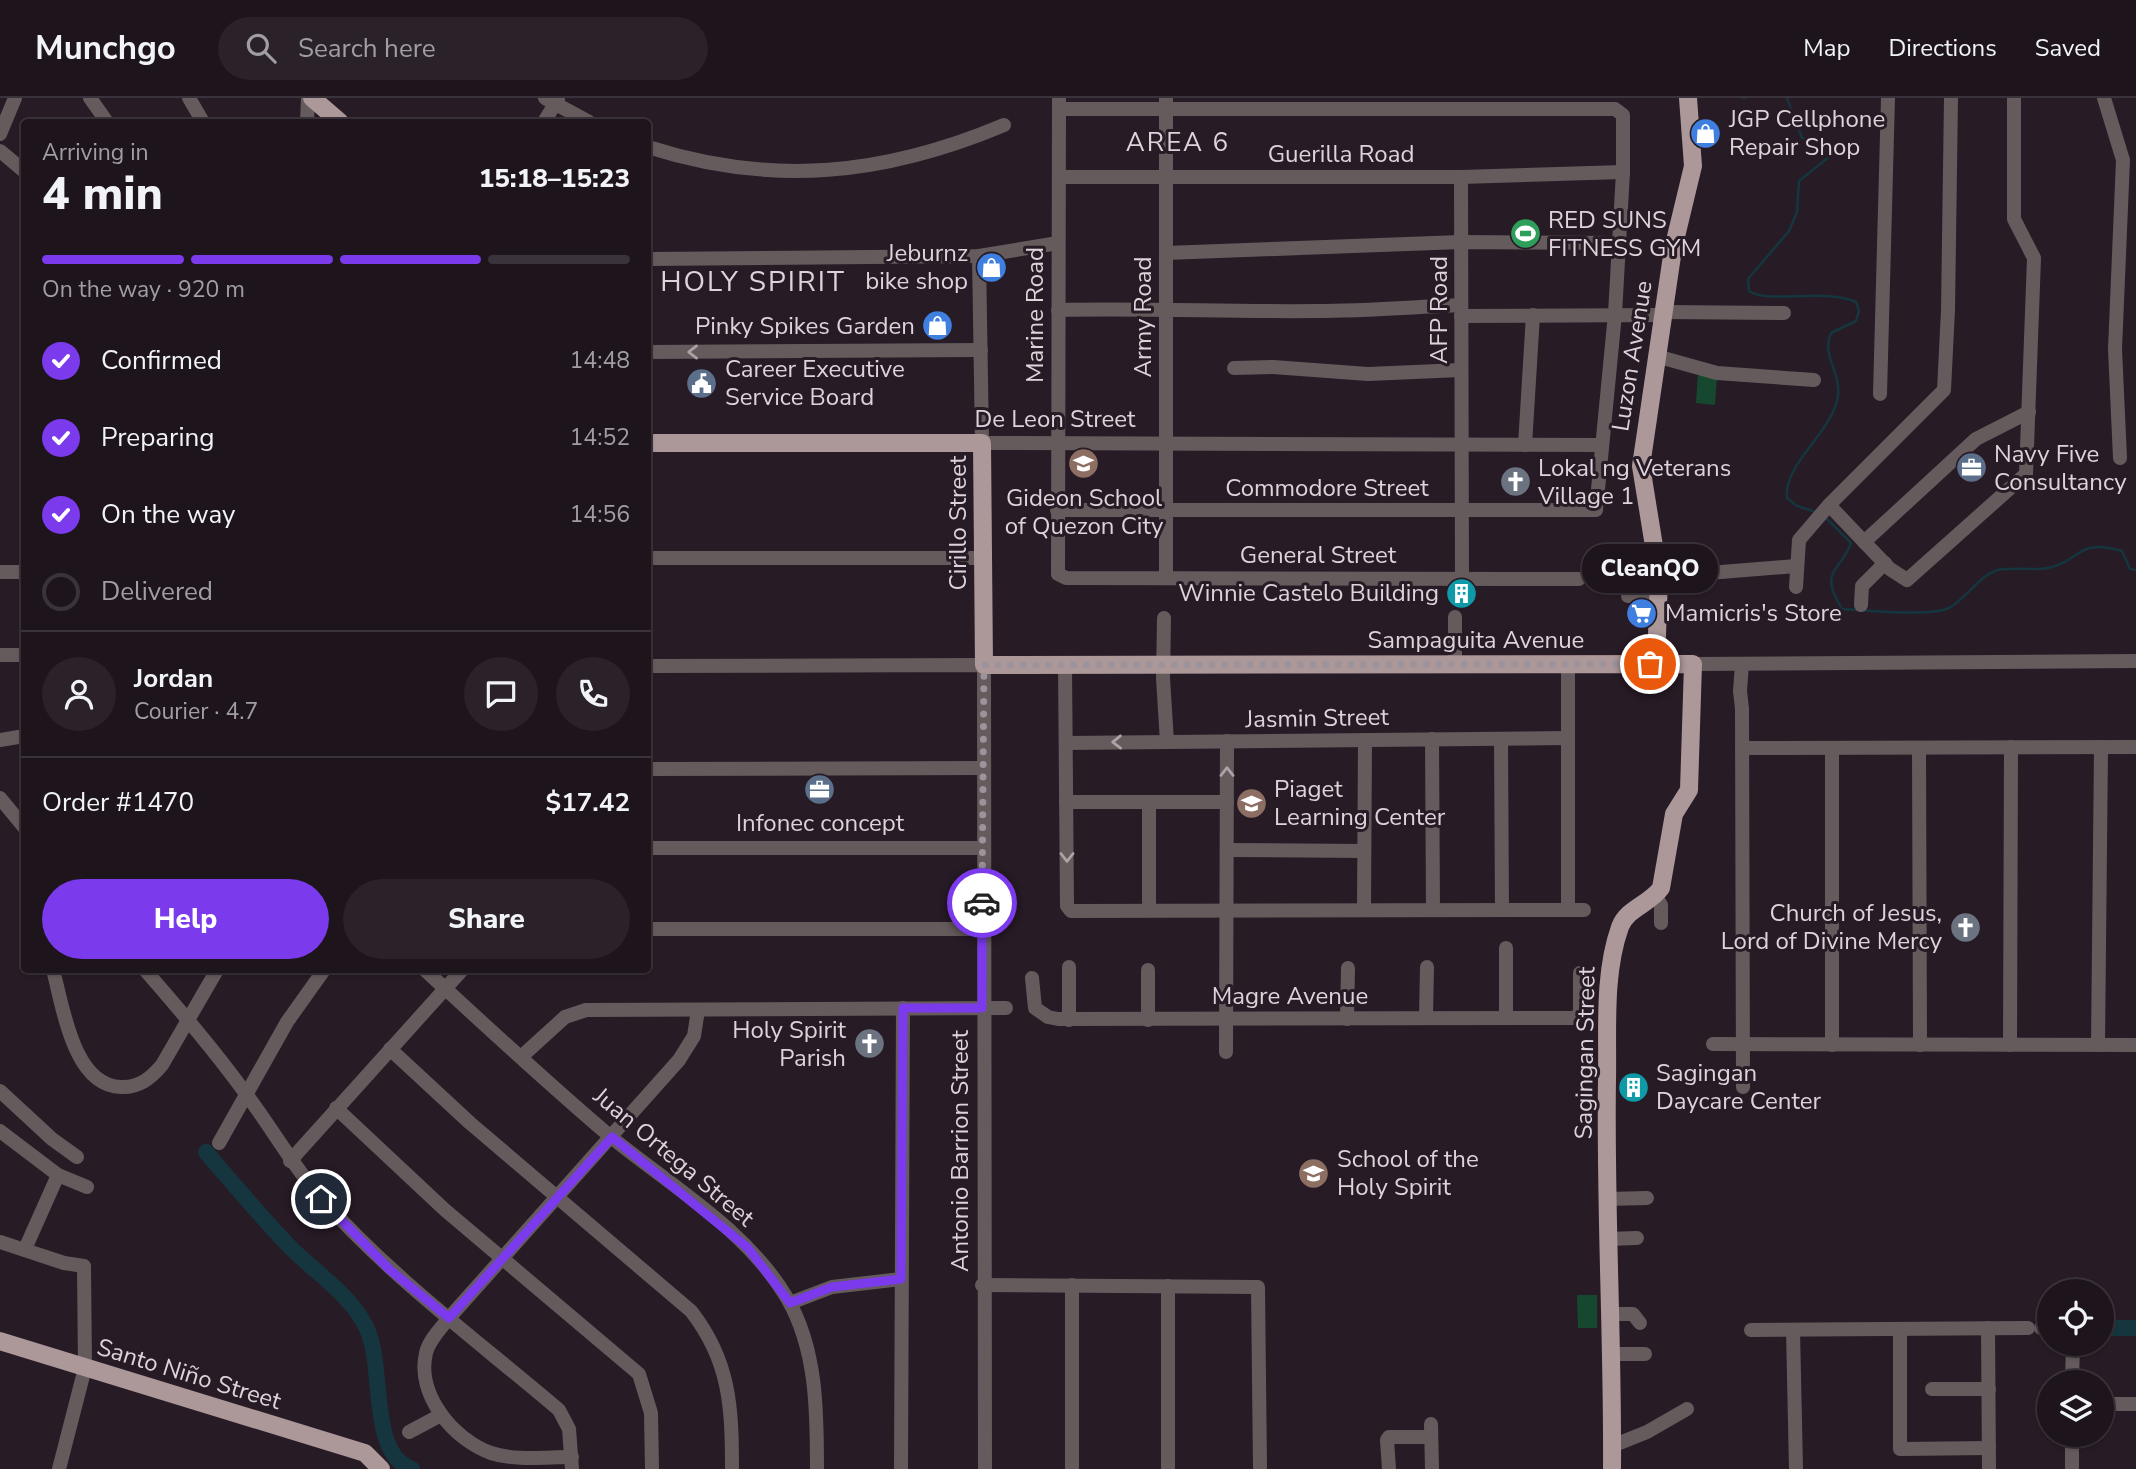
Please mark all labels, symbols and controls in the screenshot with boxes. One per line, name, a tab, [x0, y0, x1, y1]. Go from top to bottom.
search box	[218, 17, 708, 80]
text: Munchgo	[35, 26, 176, 71]
icon: search	[242, 29, 280, 67]
text: Search here	[298, 31, 436, 66]
text: Map	[1803, 32, 1850, 64]
text: Directions	[1888, 32, 1997, 64]
text: Saved	[2035, 32, 2101, 64]
place label: JGP Cellphone Repair Shop	[1728, 103, 1885, 163]
shop icon: JGP Cellphone Repair Shop	[1689, 116, 1723, 150]
district label: AREA 6	[1126, 125, 1230, 160]
text: Arriving in	[42, 137, 149, 168]
street label: Guerilla Road	[1268, 138, 1414, 170]
text: 15:18–15:23	[479, 161, 630, 196]
text: 4 min	[42, 162, 163, 225]
place label: RED SUNS FITNESS GYM	[1548, 204, 1701, 264]
sports icon: RED SUNS FITNESS GYM	[1508, 217, 1542, 251]
place label: Jeburnz bike shop	[865, 237, 968, 297]
street label: Marine Road	[1019, 247, 1051, 383]
shop icon: Jeburnz bike shop	[974, 250, 1008, 284]
street label: AFP Road	[1423, 256, 1455, 364]
street label: Army Road	[1127, 257, 1159, 377]
district label: HOLY SPIRIT	[660, 263, 846, 301]
text: On the way · 920 m	[42, 274, 245, 305]
street label: Luzon Avenue	[1604, 278, 1660, 434]
shop icon: Pinky Spikes Garden	[921, 309, 955, 343]
place label: Pinky Spikes Garden	[695, 310, 915, 342]
icon: check	[42, 342, 80, 380]
text: Confirmed	[101, 343, 222, 378]
one-way arrow	[687, 344, 697, 360]
text: 14:48	[570, 345, 630, 376]
place label: Career Executive Service Board	[725, 353, 905, 413]
public building icon: Career Executive Service Board	[685, 366, 719, 400]
street label: De Leon Street	[974, 403, 1136, 435]
icon: check	[42, 419, 80, 457]
text: Preparing	[101, 420, 214, 455]
text: 14:52	[570, 422, 630, 453]
place label: Navy Five Consultancy	[1994, 438, 2127, 498]
school or university icon: Gideon School of Quezon City	[1067, 447, 1101, 481]
office icon: Navy Five Consultancy	[1954, 451, 1988, 485]
place label: Lokal ng Veterans Village 1	[1537, 452, 1731, 512]
street label: Cirillo Street	[942, 455, 974, 590]
church icon: Lokal ng Veterans Village 1	[1498, 465, 1532, 499]
street label: Commodore Street	[1225, 472, 1429, 504]
place label: Gideon School of Quezon City	[1005, 482, 1164, 542]
icon: check	[42, 496, 80, 534]
text: On the way	[101, 497, 235, 532]
text: 14:56	[570, 499, 630, 530]
street label: General Street	[1240, 539, 1397, 571]
callout: CleanQO	[1582, 545, 1718, 594]
text: CleanQO	[1601, 553, 1700, 584]
text: Delivered	[101, 574, 213, 609]
building icon: Winnie Castelo Building	[1445, 576, 1479, 610]
place label: Winnie Castelo Building	[1178, 577, 1439, 609]
supermarket icon: Mamicris's Store	[1625, 596, 1659, 630]
place label: Mamicris's Store	[1665, 597, 1842, 629]
street label: Sampaguita Avenue	[1368, 624, 1584, 656]
pin	[1620, 634, 1680, 694]
icon: bag	[1631, 645, 1669, 683]
button: person	[42, 657, 116, 731]
button: chat	[464, 657, 538, 731]
button: phone	[556, 657, 630, 731]
text: Jordan	[134, 661, 213, 696]
text: Courier · 4.7	[134, 696, 258, 727]
street label: Jasmin Street	[1244, 701, 1390, 735]
one-way arrow	[1111, 734, 1121, 750]
one-way arrow	[1219, 766, 1235, 777]
office icon: Infonec concept	[803, 772, 837, 806]
place label: Piaget Learning Center	[1274, 773, 1446, 833]
text: Order #1470	[42, 785, 194, 820]
text: $17.42	[546, 785, 630, 820]
school or university icon: Piaget Learning Center	[1234, 786, 1268, 820]
place label: Infonec concept	[736, 807, 905, 839]
one-way arrow	[1059, 851, 1074, 862]
courier	[947, 868, 1017, 938]
button: Help	[42, 879, 329, 959]
button: Share	[343, 879, 630, 959]
icon: car	[963, 884, 1001, 922]
place label: Church of Jesus, Lord of Divine Mercy	[1721, 897, 1943, 957]
church icon: Church of Jesus, Lord of Divine Mercy	[1948, 910, 1982, 944]
street label: Sagingan Street	[1567, 966, 1603, 1140]
street label: Magre Avenue	[1212, 980, 1368, 1012]
place label: Holy Spirit Parish	[732, 1014, 847, 1074]
church icon: Holy Spirit Parish	[852, 1027, 886, 1061]
street label: Antonio Barrion Street	[944, 1030, 976, 1272]
place label: Sagingan Daycare Center	[1656, 1057, 1821, 1117]
building icon: Sagingan Daycare Center	[1616, 1070, 1650, 1104]
street label: Juan Ortega Street	[586, 1080, 762, 1234]
place label: School of the Holy Spirit	[1337, 1143, 1479, 1203]
school or university icon: School of the Holy Spirit	[1297, 1156, 1331, 1190]
pin	[291, 1169, 351, 1229]
icon: home	[302, 1180, 340, 1218]
map controls	[2037, 1279, 2114, 1447]
button: locate	[2037, 1279, 2114, 1356]
street label: Santo Niño Street	[93, 1331, 286, 1417]
button: layers	[2037, 1370, 2114, 1447]

